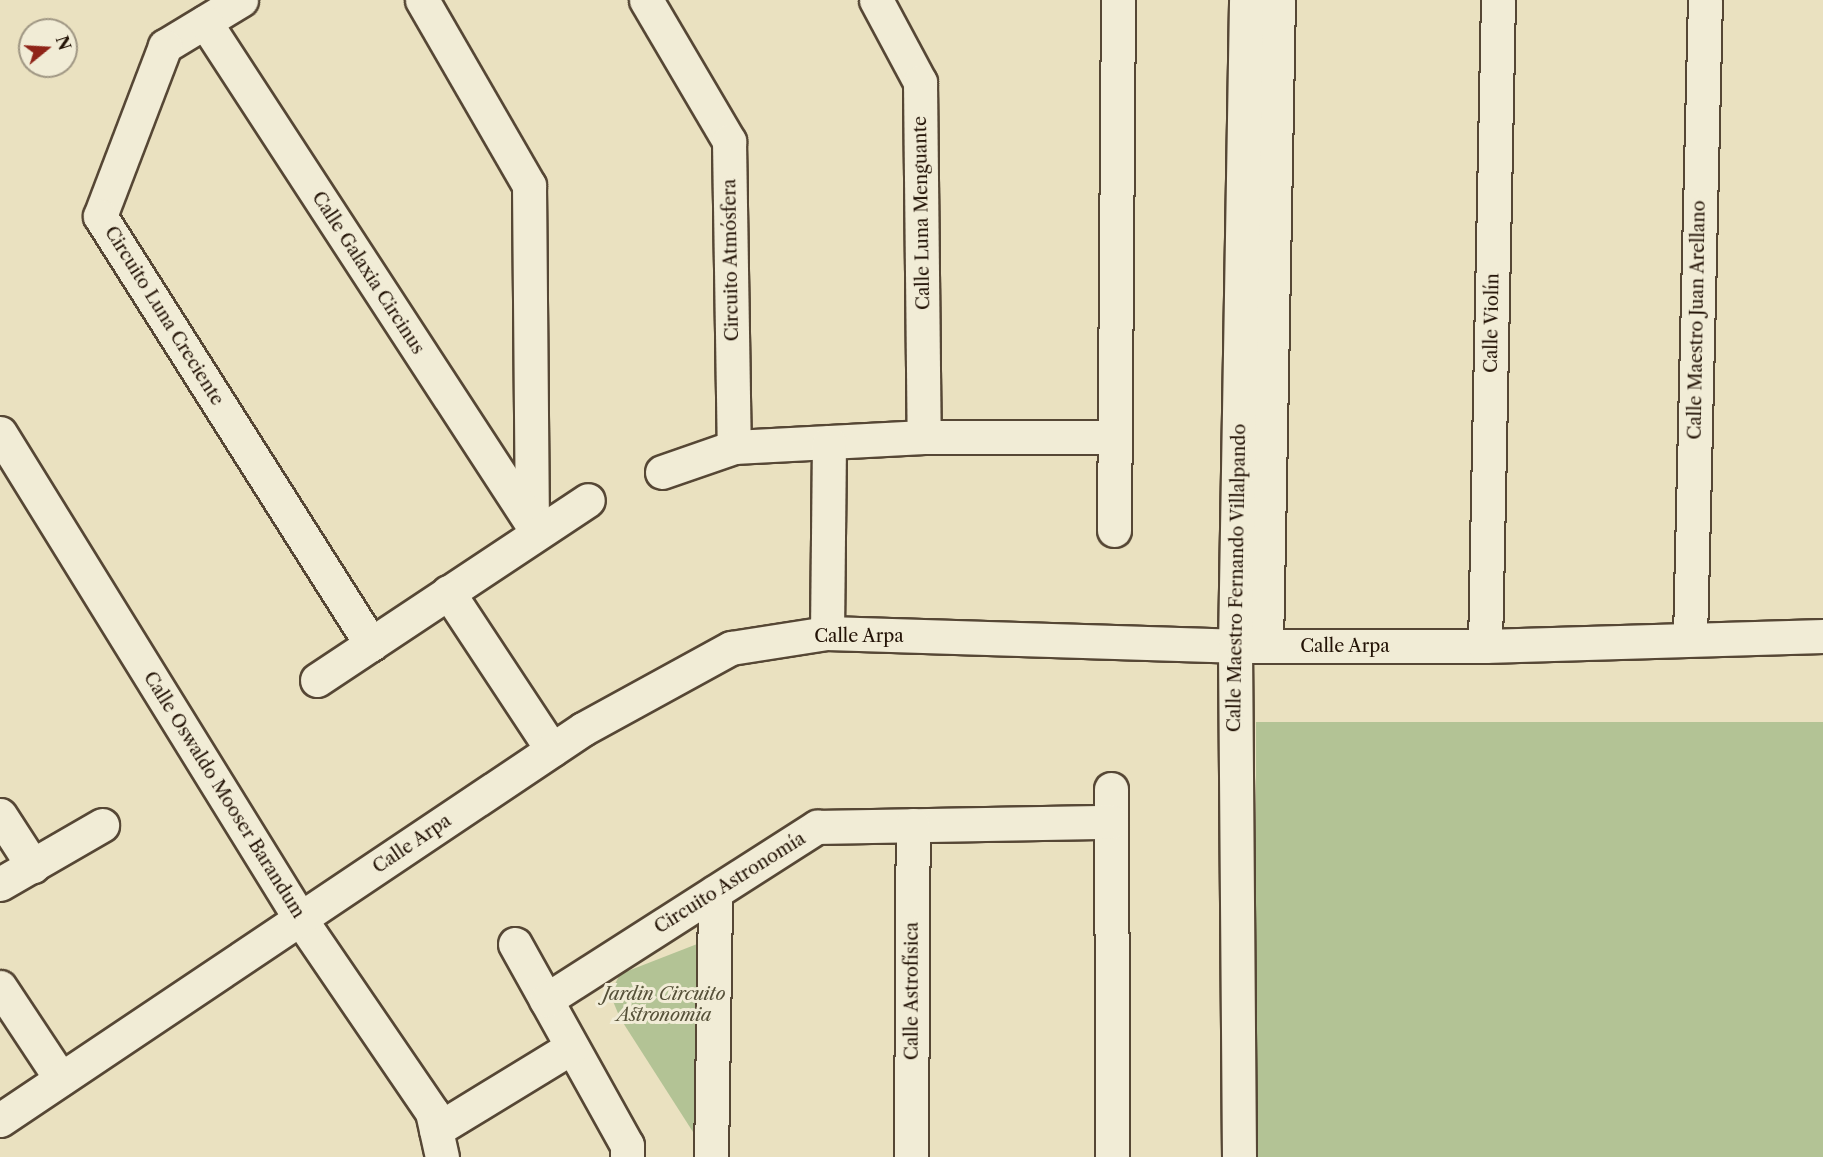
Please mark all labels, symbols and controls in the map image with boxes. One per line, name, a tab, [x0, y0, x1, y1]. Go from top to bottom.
north arrow	[18, 18, 78, 78]
text: N	[52, 33, 75, 53]
street label: Calle Luna Menguante	[910, 116, 934, 310]
street label: Circuito Atmósfera	[719, 178, 743, 342]
street label: Calle Galaxia Circinus	[307, 187, 429, 359]
street label: Calle Maestro Juan Arellano	[1684, 200, 1710, 440]
street label: Circuito Luna Creciente	[100, 222, 228, 410]
street label: Calle Violín	[1480, 273, 1504, 373]
street label: Calle Maestro Fernando Villalpando	[1224, 423, 1250, 733]
street label: Calle Arpa	[814, 625, 904, 647]
street label: Calle Arpa	[1300, 635, 1390, 657]
street label: Calle Oswaldo Mooser Barandum	[139, 668, 309, 922]
street label: Calle Arpa	[368, 810, 456, 878]
street label: Circuito Astronomía	[650, 828, 810, 938]
street label: Calle Astrofísica	[901, 921, 923, 1061]
park label: Jardin Circuito Astronomia	[603, 984, 725, 1026]

